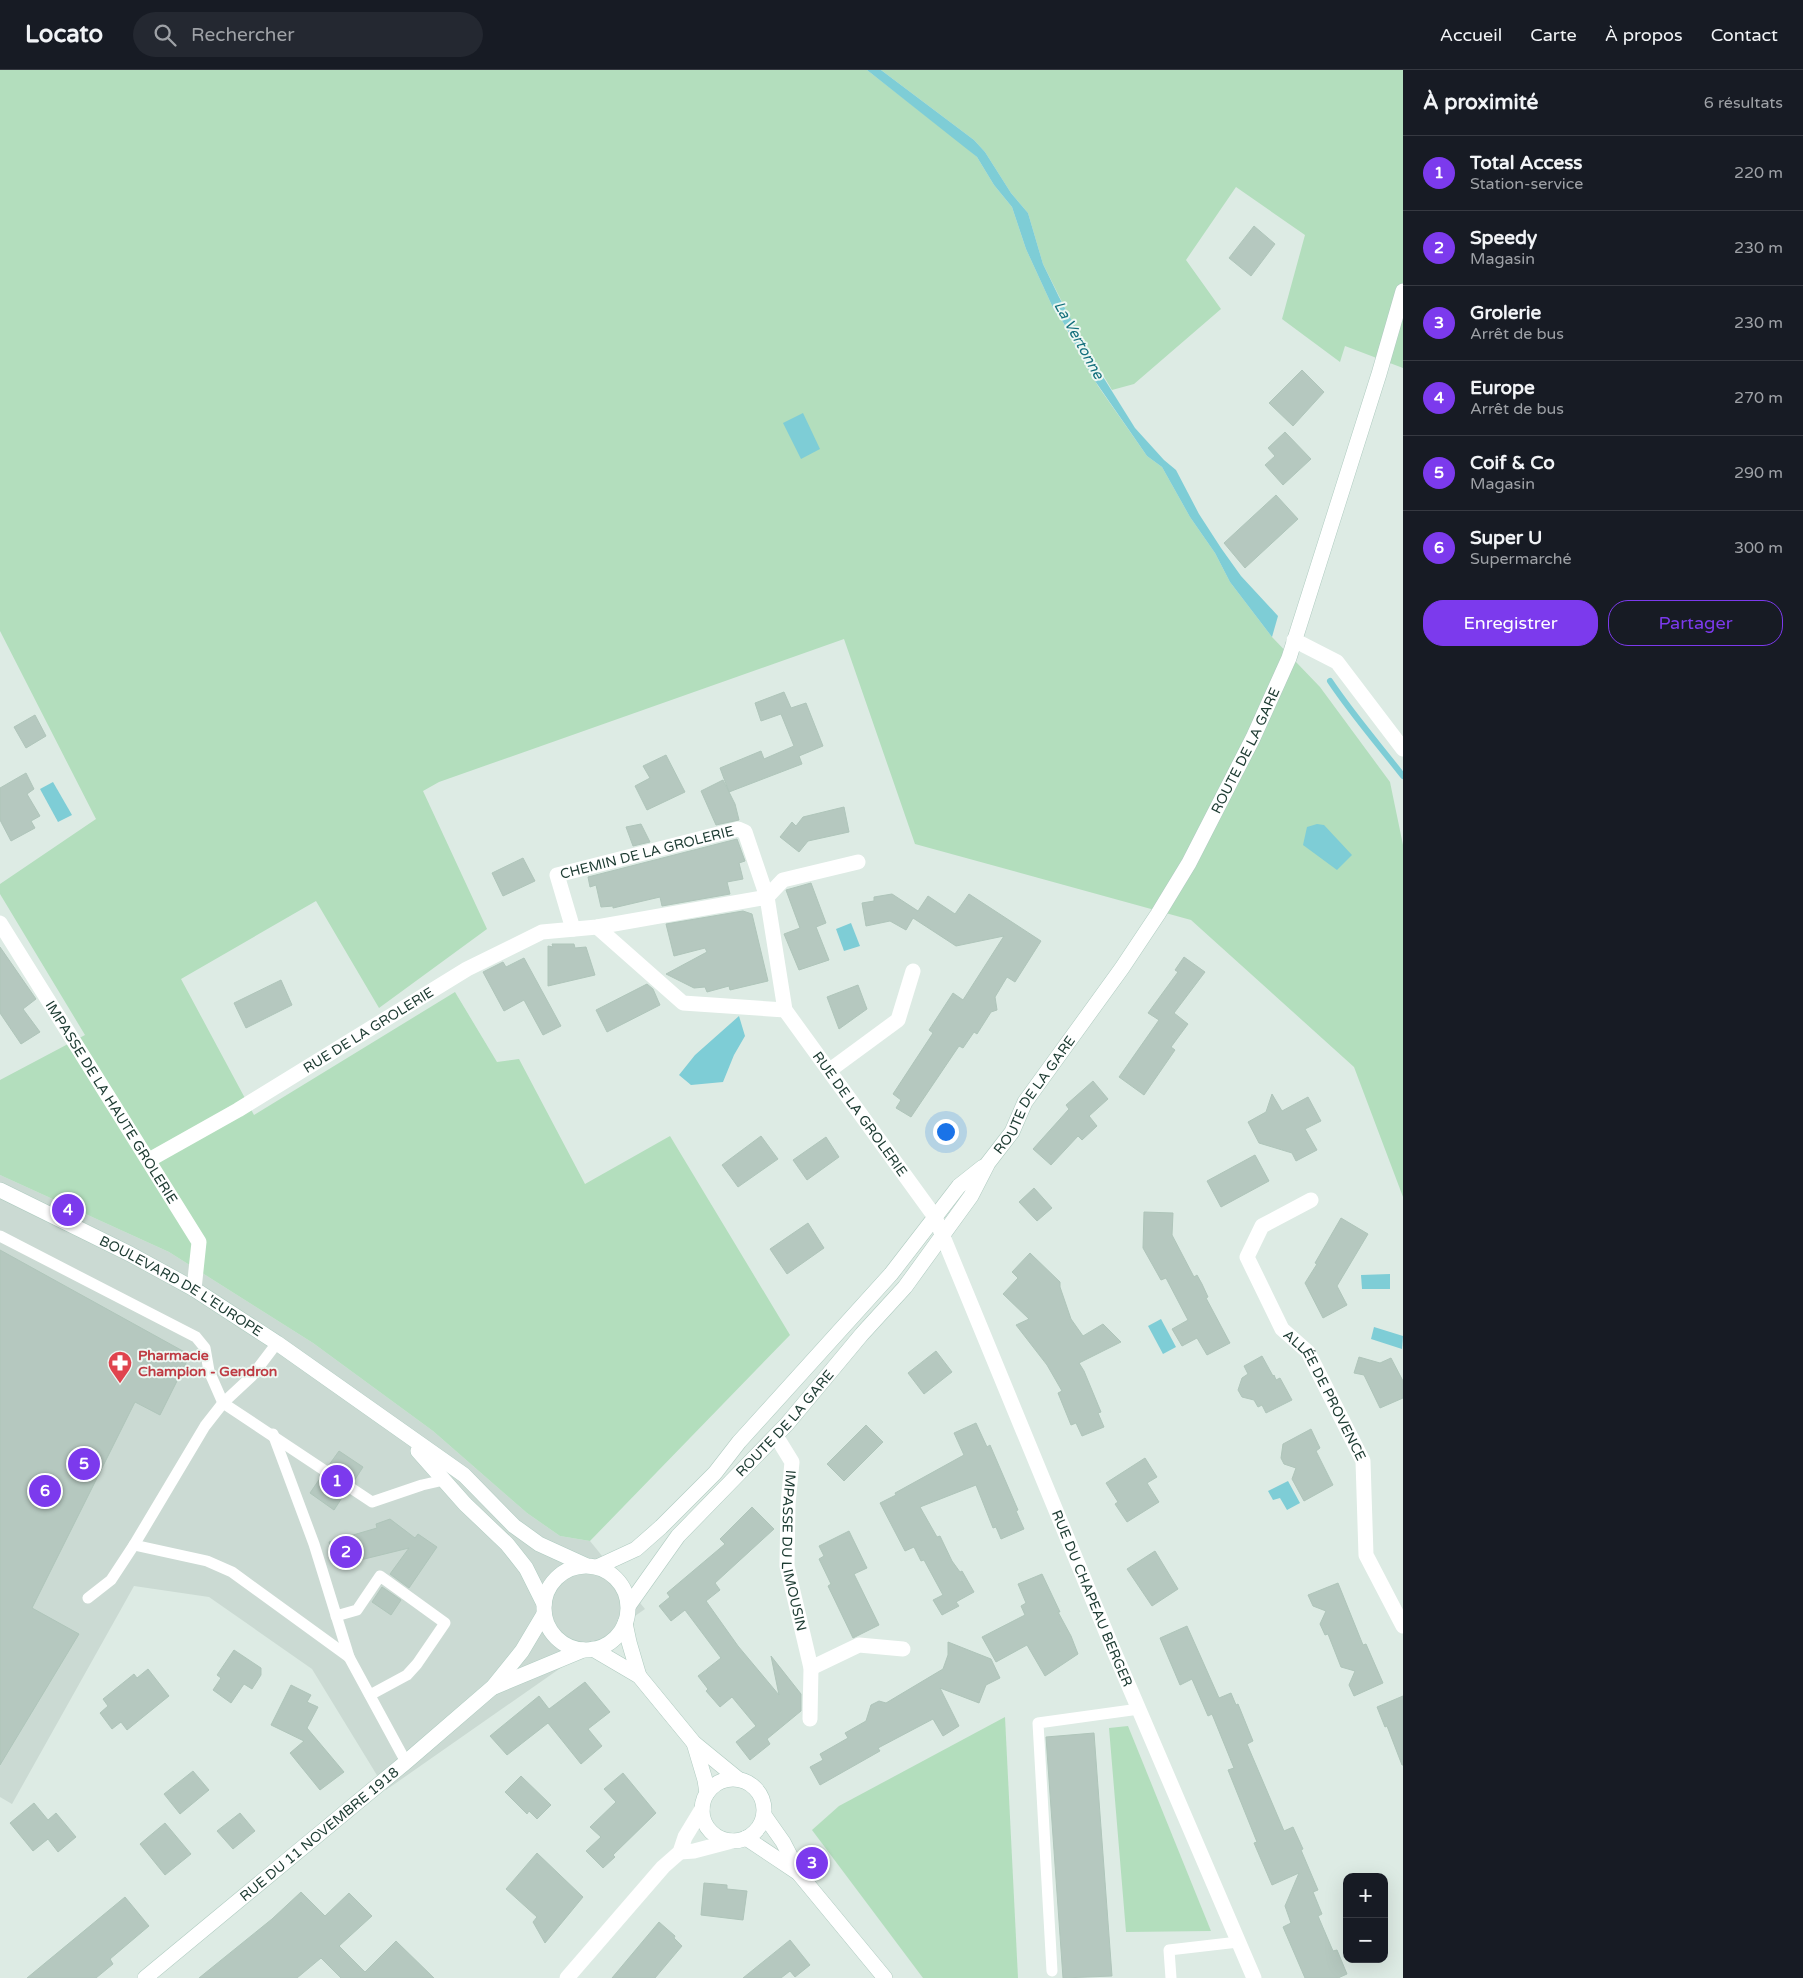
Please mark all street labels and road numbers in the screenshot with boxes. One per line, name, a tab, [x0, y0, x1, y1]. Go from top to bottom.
street label: ROUTE DE LA GARE	[1207, 685, 1283, 816]
street label: CHEMIN DE LA GROLERIE	[558, 822, 735, 882]
street label: RUE DE LA GROLERIE	[300, 983, 437, 1076]
street label: IMPASSE DE LA HAUTE GROLERIE	[42, 997, 181, 1207]
street label: ROUTE DE LA GARE	[990, 1032, 1079, 1157]
street label: RUE DE LA GROLERIE	[809, 1048, 911, 1179]
street label: BOULEVARD DE L'EUROPE	[97, 1232, 266, 1340]
street label: ALLÉE DE PROVENCE	[1280, 1326, 1370, 1463]
street label: ROUTE DE LA GARE	[732, 1366, 837, 1480]
street label: IMPASSE DU LIMOUSIN	[778, 1469, 811, 1633]
street label: RUE DU CHAPEAU BERGER	[1048, 1507, 1137, 1689]
street label: RUE DU 11 NOVEMBRE 1918	[236, 1763, 402, 1905]

